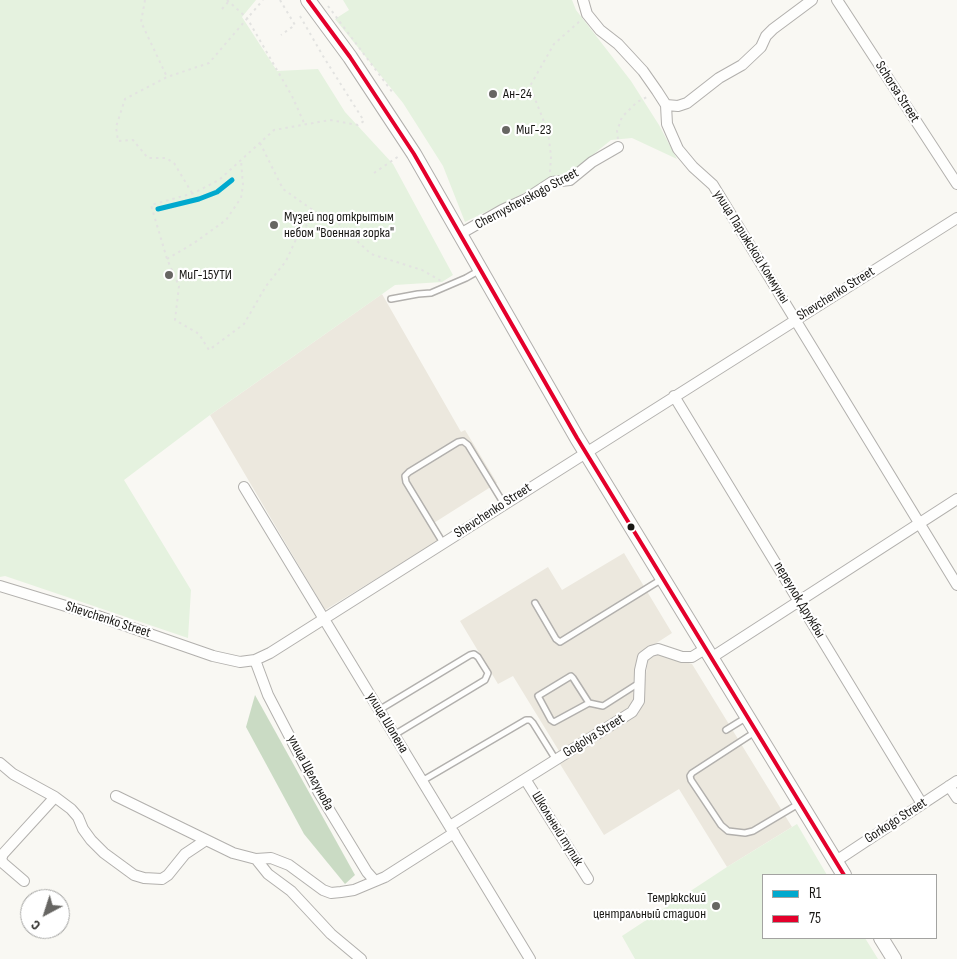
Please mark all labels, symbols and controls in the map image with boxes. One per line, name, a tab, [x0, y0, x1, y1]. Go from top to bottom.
street label: Schorsa Street	[871, 58, 923, 126]
place label: Ан-24	[503, 86, 532, 102]
marker: Ан-24	[487, 88, 499, 100]
place label: МиГ-23	[516, 122, 551, 138]
marker: МиГ-23	[500, 124, 512, 136]
street label: Chernyshevskogo Street	[472, 165, 582, 233]
street label: улица Парижской Коммуны	[709, 187, 793, 307]
place label: Музей под открытым небом "Военная горка"	[284, 209, 394, 242]
marker: Музей под открытым небом "Военная горка"	[268, 219, 280, 231]
street label: Shevchenko Street	[794, 263, 878, 325]
place label: МиГ-15УТИ	[179, 267, 232, 283]
marker: МиГ-15УТИ	[163, 269, 175, 281]
street label: Shevchenko Street	[451, 480, 535, 542]
unlabelled marker	[626, 522, 636, 532]
street label: переулок Дружбы	[770, 559, 828, 641]
street label: Shevchenko Street	[63, 598, 153, 642]
street label: улица Шопена	[362, 690, 412, 756]
street label: Gogolya Street	[560, 711, 628, 761]
street label: улица Щелгунова	[283, 732, 337, 814]
street label: Школьный тупик	[528, 789, 586, 869]
street label: Gorkogo Street	[862, 795, 930, 847]
legend	[762, 874, 937, 939]
text: R1	[809, 884, 821, 903]
north arrow	[20, 889, 70, 939]
place label: Темрюкский центральный стадион	[593, 890, 706, 922]
marker: Темрюкский центральный стадион	[710, 900, 722, 912]
text: 75	[809, 909, 821, 928]
text: С	[27, 916, 44, 934]

